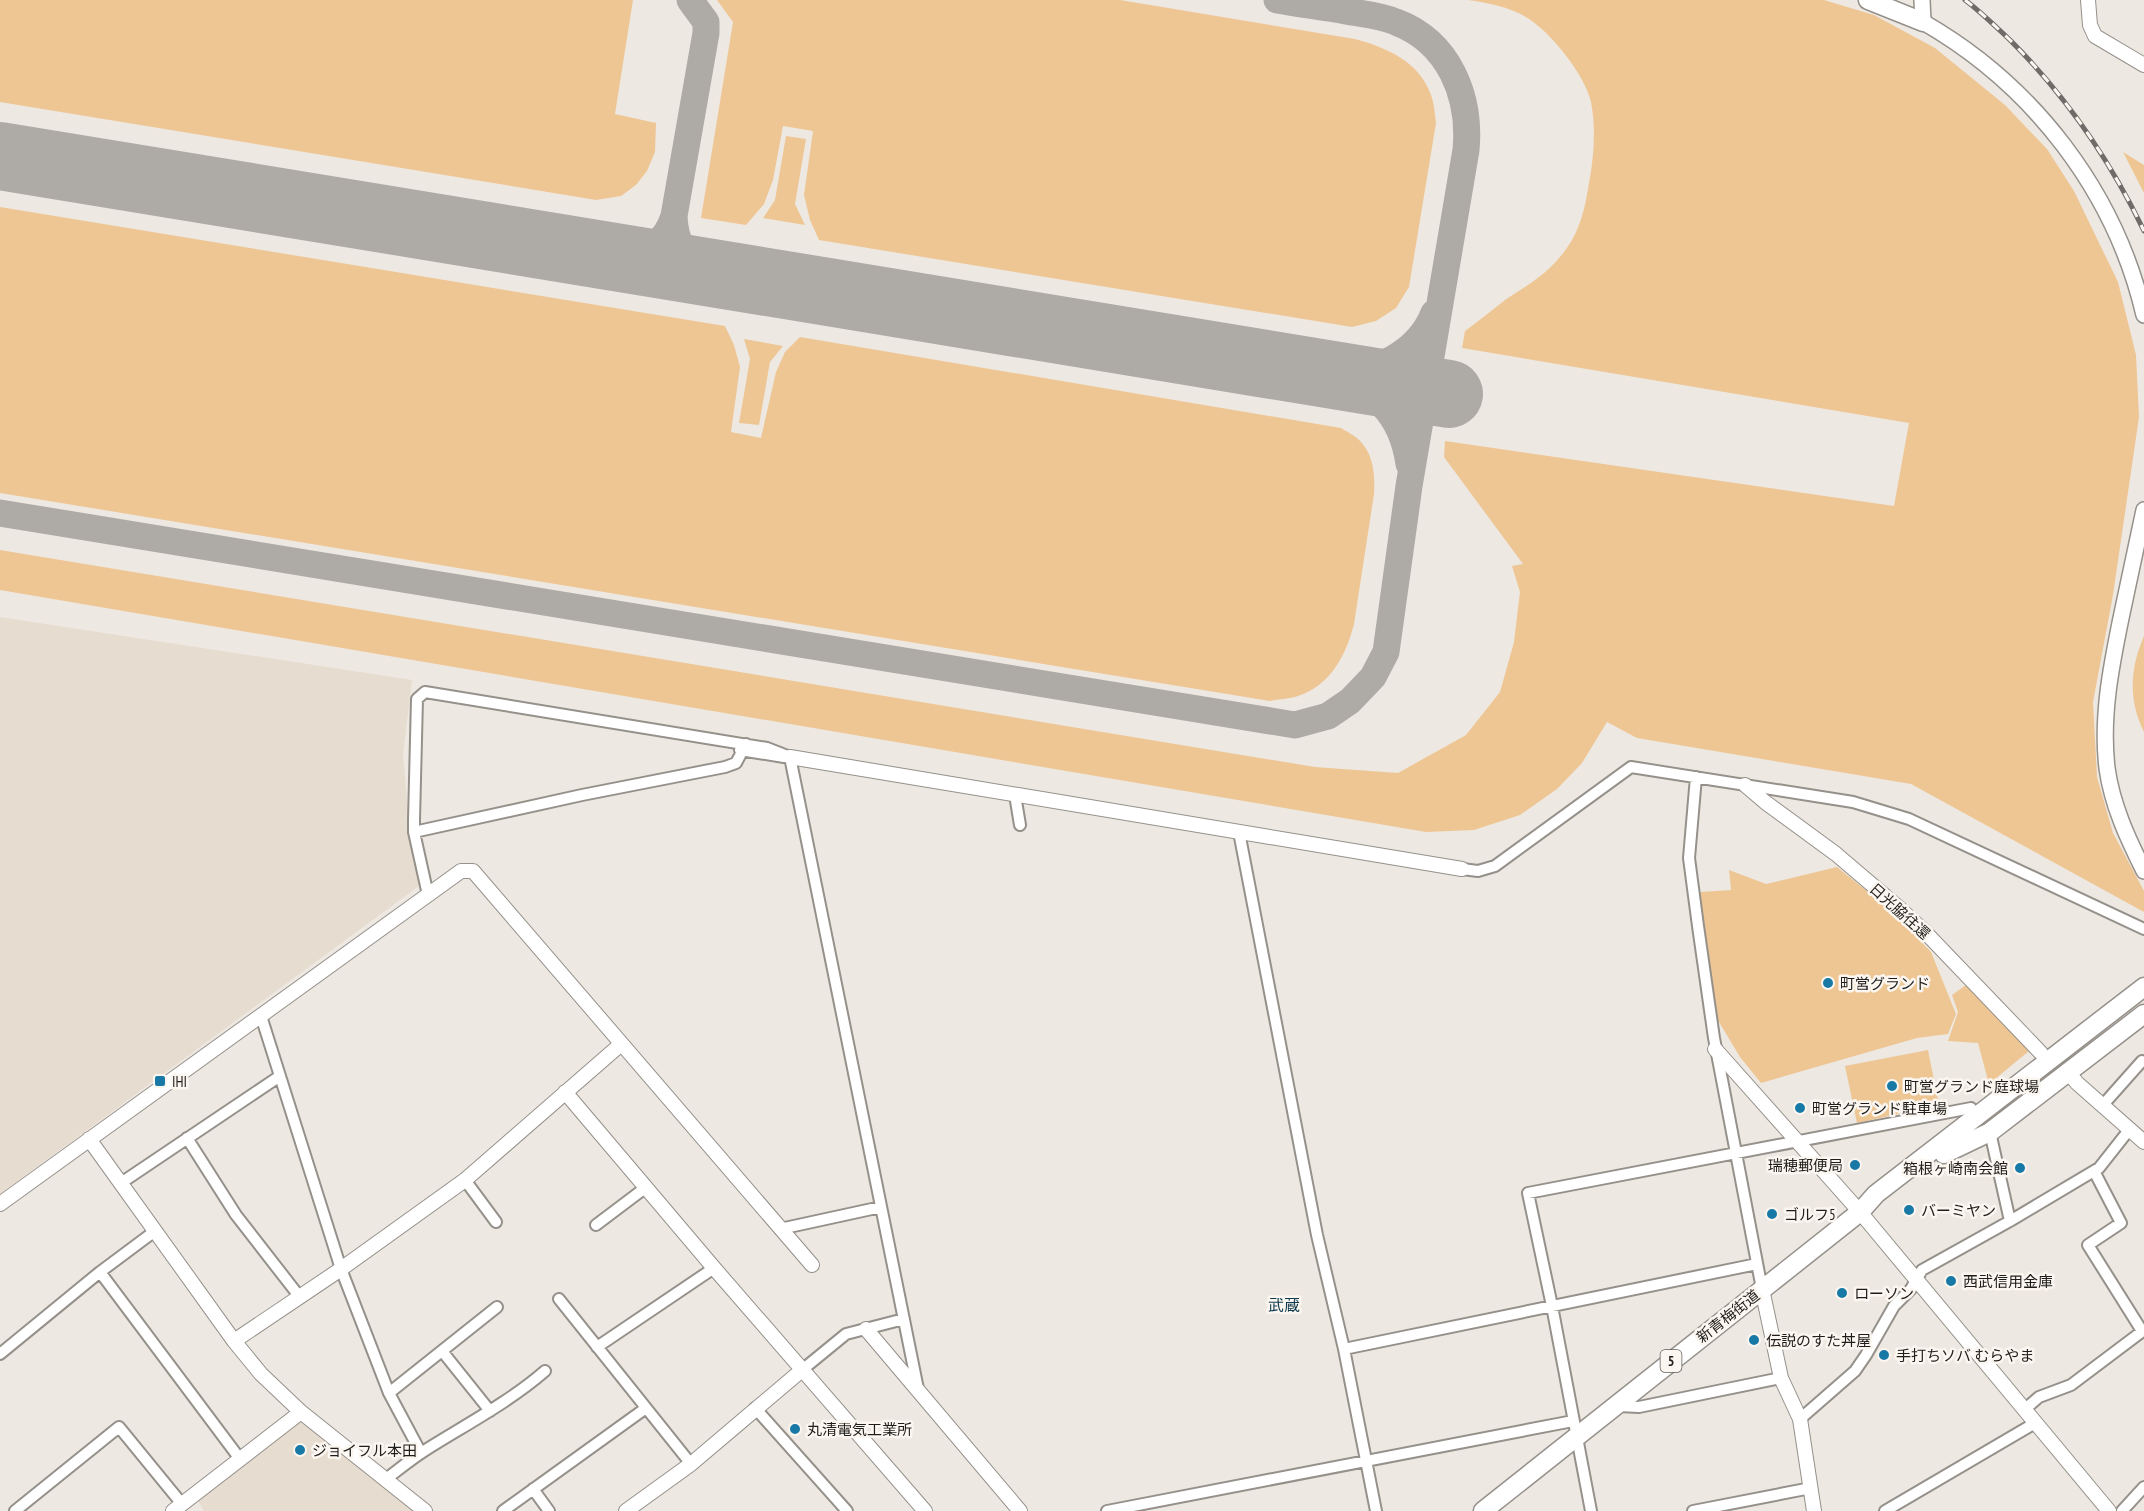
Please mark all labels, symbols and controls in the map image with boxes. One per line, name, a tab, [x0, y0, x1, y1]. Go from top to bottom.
street label: 日光脇往還	[1866, 879, 1934, 943]
place label: 町営グランド	[1840, 974, 1930, 993]
marker: 町営グランド	[1821, 976, 1835, 990]
place label: IHI	[172, 1072, 187, 1091]
marker: IHI	[153, 1074, 167, 1088]
place label: 町営グランド庭球場	[1904, 1077, 2039, 1096]
marker: 町営グランド庭球場	[1885, 1079, 1899, 1093]
place label: 町営グランド駐車場	[1812, 1099, 1947, 1118]
marker: 町営グランド駐車場	[1793, 1101, 1807, 1115]
place label: 瑞穂郵便局	[1768, 1156, 1843, 1175]
marker: 瑞穂郵便局	[1848, 1158, 1862, 1172]
place label: 箱根ヶ崎南会館	[1903, 1159, 2008, 1178]
marker: 箱根ヶ崎南会館	[2013, 1161, 2027, 1175]
place label: バーミヤン	[1921, 1201, 1996, 1220]
marker: バーミヤン	[1902, 1203, 1916, 1217]
place label: ゴルフ5	[1784, 1205, 1836, 1224]
marker: ゴルフ5	[1765, 1207, 1779, 1221]
place label: 西武信用金庫	[1963, 1272, 2053, 1291]
marker: 西武信用金庫	[1944, 1274, 1958, 1288]
place label: ローソン	[1854, 1284, 1914, 1303]
street label: 新青梅街道	[1693, 1285, 1763, 1347]
marker: ローソン	[1835, 1286, 1849, 1300]
district label: 武蔵	[1268, 1295, 1300, 1315]
place label: 伝説のすた丼屋	[1766, 1331, 1871, 1350]
marker: 伝説のすた丼屋	[1747, 1333, 1761, 1347]
place label: 手打ちソバ むらやま	[1896, 1346, 2034, 1365]
marker: 手打ちソバ むらやま	[1877, 1348, 1891, 1362]
road number: 5	[1660, 1350, 1682, 1372]
place label: 丸清電気工業所	[807, 1420, 912, 1439]
marker: 丸清電気工業所	[788, 1422, 802, 1436]
place label: ジョイフル本田	[312, 1441, 417, 1460]
marker: ジョイフル本田	[293, 1443, 307, 1457]

